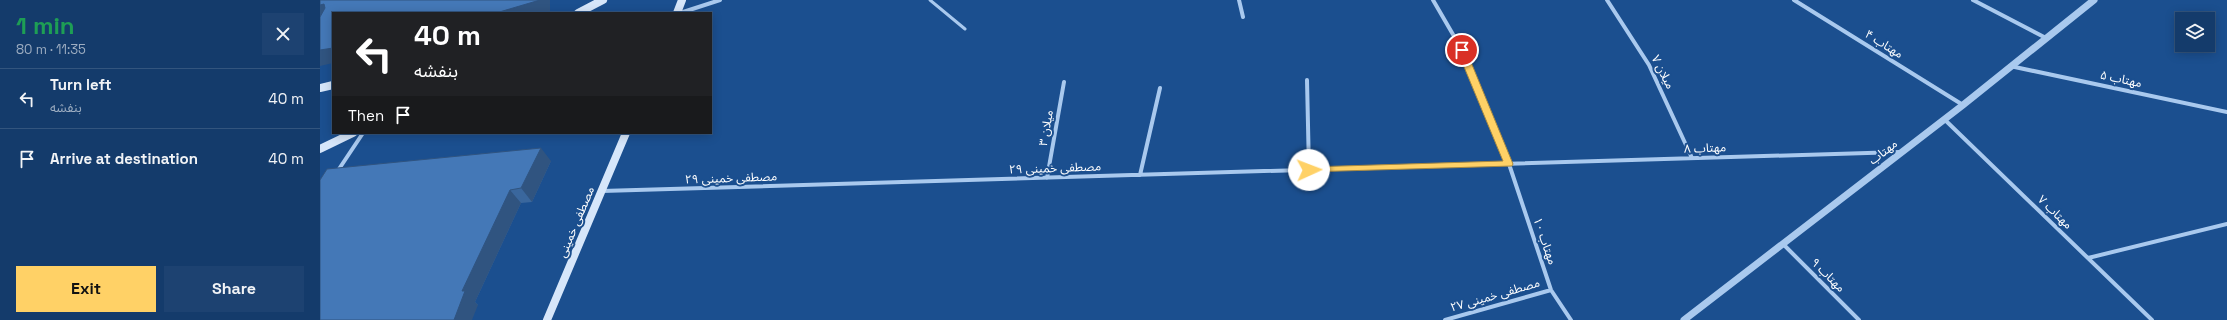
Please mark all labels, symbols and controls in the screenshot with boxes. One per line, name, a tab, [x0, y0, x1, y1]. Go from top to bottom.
text: 1 min	[16, 10, 75, 41]
map controls	[2175, 12, 2215, 52]
button: layers	[2175, 12, 2215, 52]
button: close	[262, 13, 304, 55]
text: 40 m	[414, 17, 481, 53]
street label: مهتاب ۴	[1862, 26, 1906, 62]
icon: left	[348, 28, 400, 80]
pin	[1445, 33, 1479, 67]
icon: arrive	[1451, 39, 1473, 61]
text: 80 m · 11:35	[16, 41, 86, 58]
street label: میلان ۷	[1648, 52, 1678, 92]
text: بنفشه	[414, 59, 458, 82]
street label: مهتاب ۵	[2099, 67, 2143, 91]
text: Turn left	[50, 75, 112, 94]
icon: left	[16, 88, 38, 110]
text: 40 m	[268, 89, 304, 108]
text: بنفشه	[50, 99, 82, 116]
icon: arrive	[392, 104, 414, 126]
text: Then	[348, 106, 384, 125]
street label: میلان ۳	[1035, 109, 1057, 147]
street label: مهتاب	[1865, 136, 1901, 168]
street label: مهتاب ۸	[1684, 139, 1726, 157]
icon: arrive	[16, 148, 38, 170]
text: Arrive at destination	[50, 149, 198, 168]
text: 40 m	[268, 149, 304, 168]
position arrow	[1288, 149, 1330, 191]
street label: مصطفی خمینی ۲۹	[1009, 158, 1101, 178]
street label: مصطفی خمینی ۲۹	[685, 168, 777, 188]
street label: مصطفی خمینی	[554, 184, 598, 260]
street label: مهتاب ۷	[2034, 192, 2076, 232]
street label: مهتاب ۱۰	[1529, 215, 1561, 267]
street label: مهتاب ۹	[1807, 254, 1849, 296]
button: Exit	[16, 266, 156, 312]
button: Share	[164, 266, 304, 312]
street label: مصطفی خمینی ۲۷	[1448, 275, 1542, 315]

